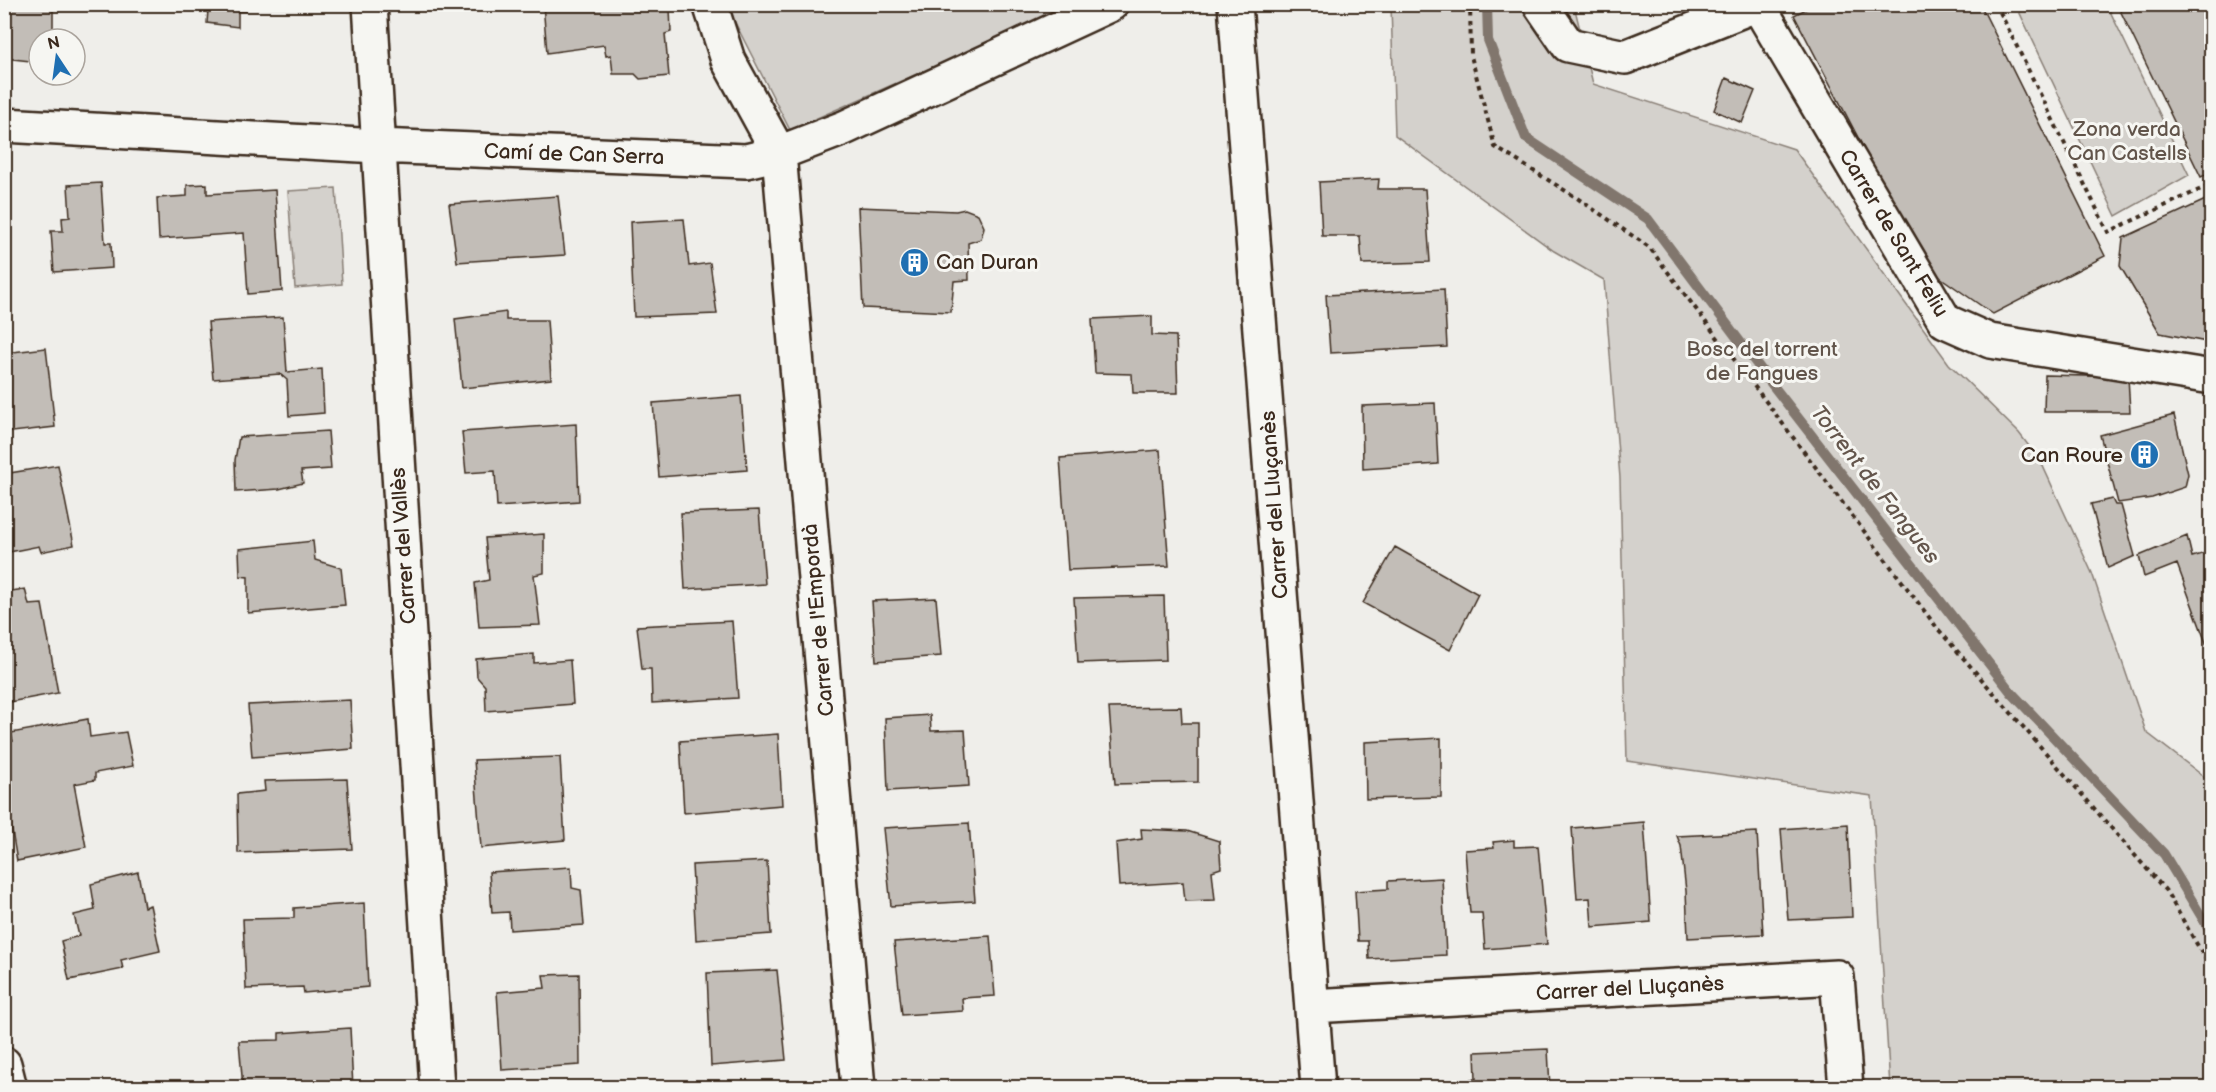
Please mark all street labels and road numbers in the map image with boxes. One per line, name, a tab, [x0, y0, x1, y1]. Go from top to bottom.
street label: Camí de Can Serra	[483, 139, 665, 170]
street label: Carrer de Sant Feliu	[1834, 145, 1954, 322]
street label: Carrer del Lluçanès	[1255, 410, 1294, 600]
street label: Carrer del Vallès	[386, 467, 421, 625]
street label: Carrer de l'Empordà	[798, 523, 839, 717]
street label: Carrer del Lluçanès	[1535, 971, 1725, 1006]

